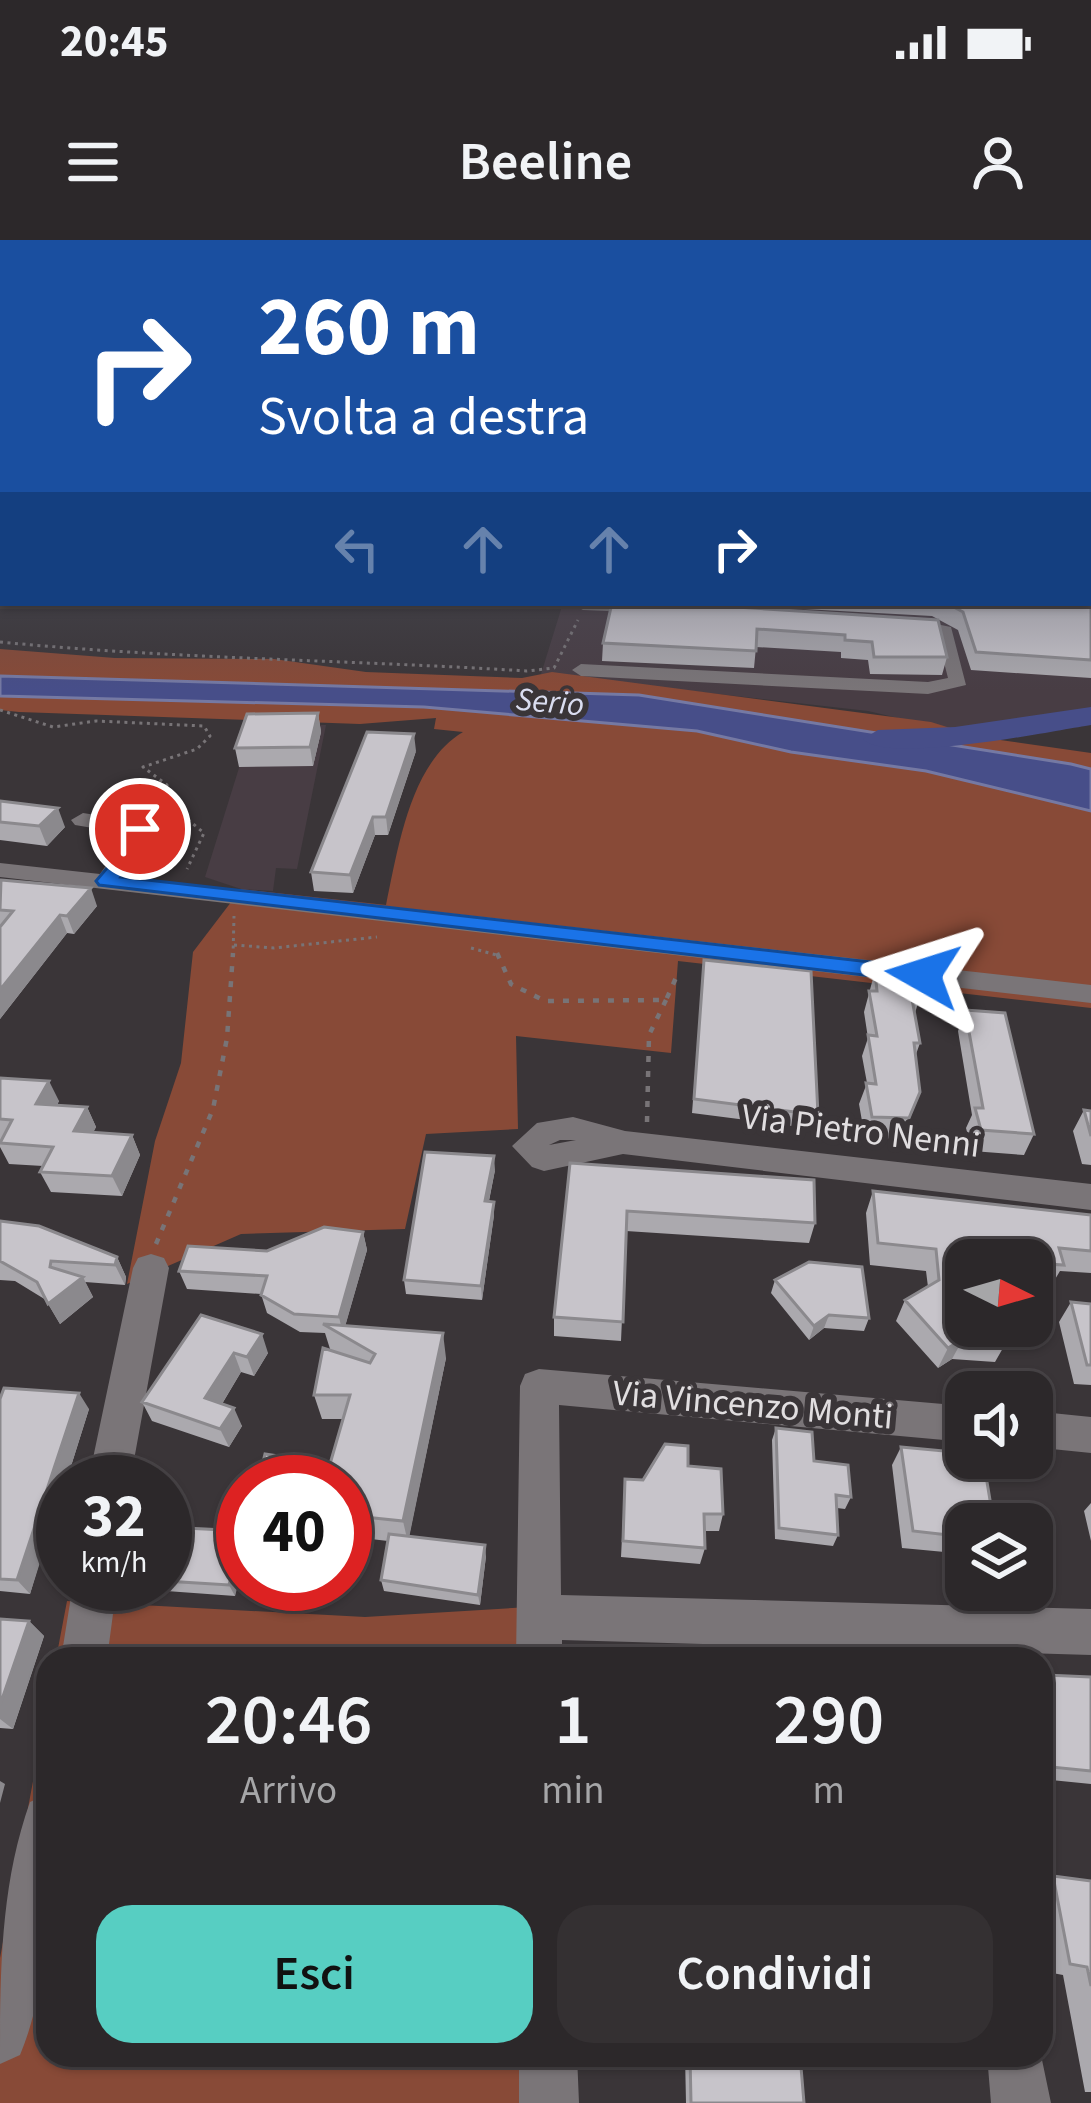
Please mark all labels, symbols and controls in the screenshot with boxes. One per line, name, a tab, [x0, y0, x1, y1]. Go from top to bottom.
text: 20:45	[60, 10, 169, 74]
text: Beeline	[459, 124, 632, 201]
icon: menu	[60, 129, 126, 195]
icon: person	[965, 129, 1031, 195]
text: 260 m	[258, 268, 480, 388]
icon: right	[60, 288, 216, 444]
text: Svolta a destra	[258, 379, 589, 456]
icon: left	[324, 516, 390, 582]
icon: ahead	[450, 516, 516, 582]
icon: ahead	[576, 516, 642, 582]
icon: right	[702, 516, 768, 582]
water label: Serio	[514, 676, 586, 728]
pin	[89, 778, 191, 880]
icon: arrive	[107, 796, 173, 862]
position arrow	[860, 912, 986, 1038]
street label: Via Pietro Nenni	[739, 1091, 983, 1171]
north arrow	[945, 1239, 1053, 1347]
map controls	[945, 1239, 1053, 1611]
street label: Via Vincenzo Monti	[611, 1367, 895, 1443]
button: sound	[945, 1371, 1053, 1479]
speed limit sign: 40	[216, 1455, 372, 1611]
text: 32	[82, 1475, 146, 1560]
button: layers	[945, 1503, 1053, 1611]
text: km/h	[81, 1541, 147, 1584]
text: 20:46	[205, 1669, 372, 1772]
text: 1	[554, 1669, 591, 1772]
text: 290	[773, 1669, 884, 1772]
text: Arrivo	[240, 1763, 337, 1819]
text: min	[541, 1763, 605, 1819]
text: m	[813, 1763, 845, 1819]
button: Esci	[96, 1905, 533, 2043]
button: Condividi	[557, 1905, 993, 2043]

